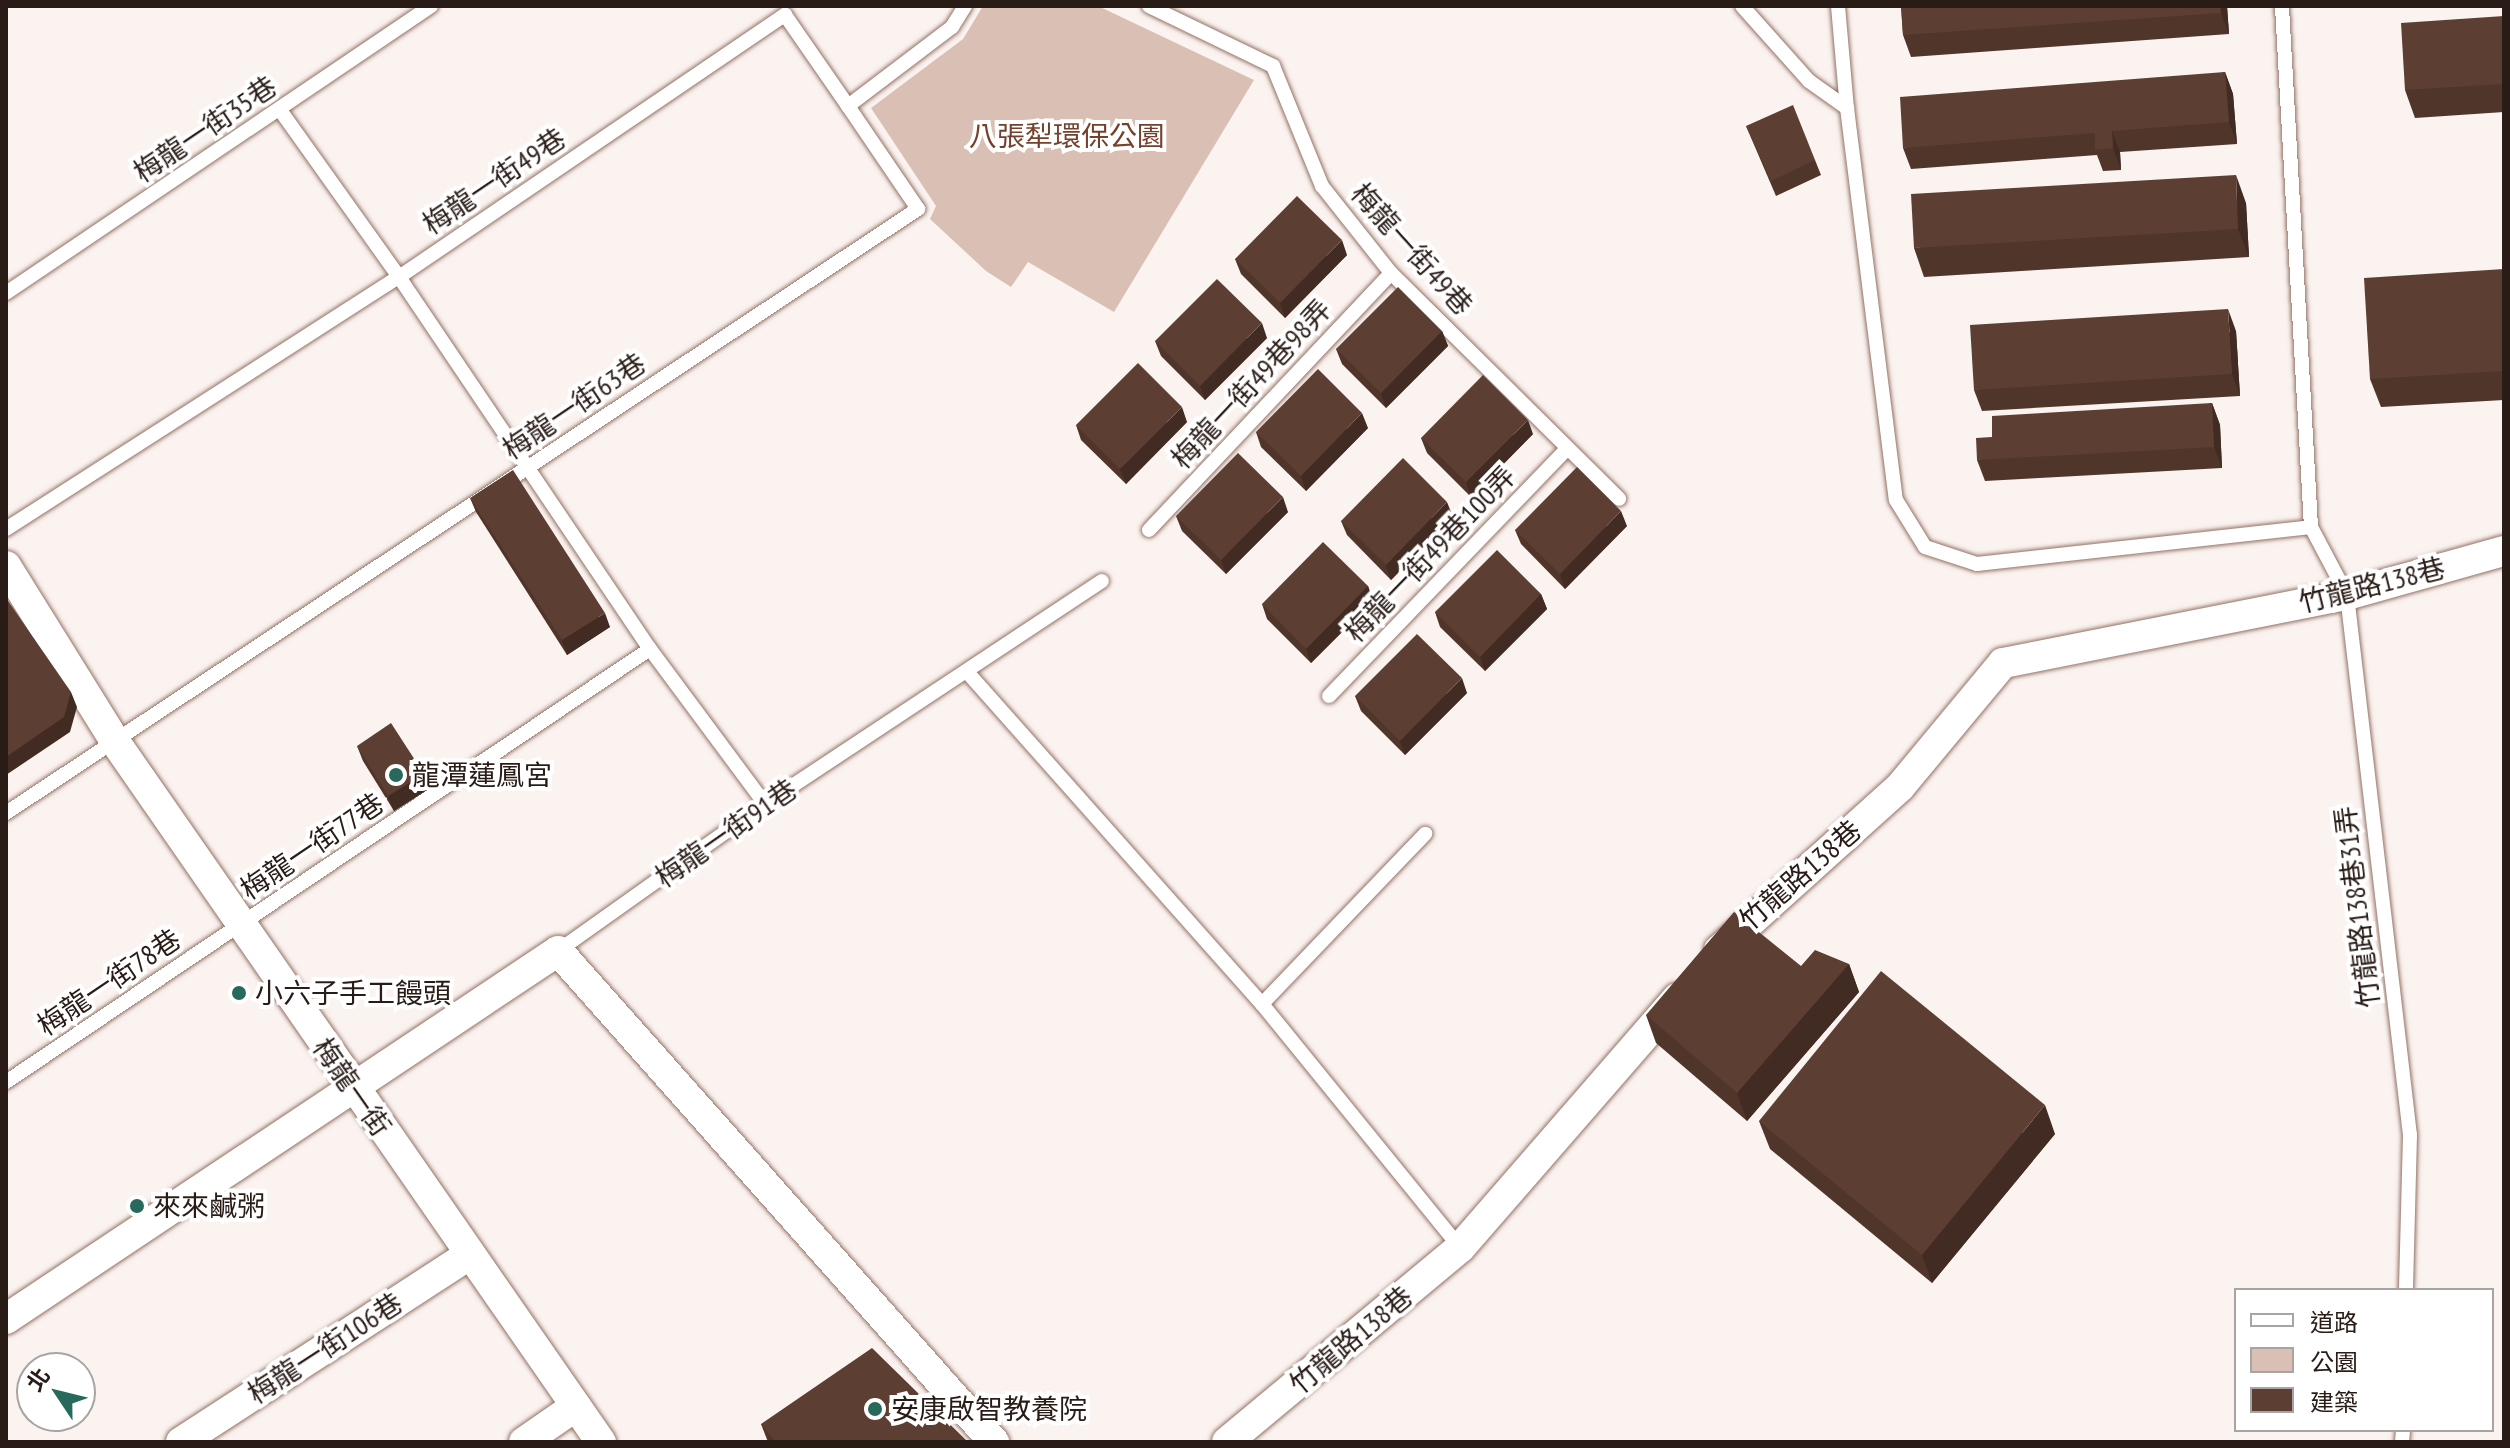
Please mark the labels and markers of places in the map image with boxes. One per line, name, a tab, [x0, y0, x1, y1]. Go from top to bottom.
place label: 龍潭蓮鳳宮	[412, 758, 552, 792]
marker: 龍潭蓮鳳宮	[387, 766, 405, 784]
place label: 小六子手工饅頭	[255, 976, 451, 1010]
marker: 小六子手工饅頭	[230, 984, 248, 1002]
place label: 來來鹹粥	[153, 1189, 265, 1223]
marker: 來來鹹粥	[128, 1197, 146, 1215]
place label: 安康啟智教養院	[891, 1392, 1087, 1426]
marker: 安康啟智教養院	[866, 1400, 884, 1418]

